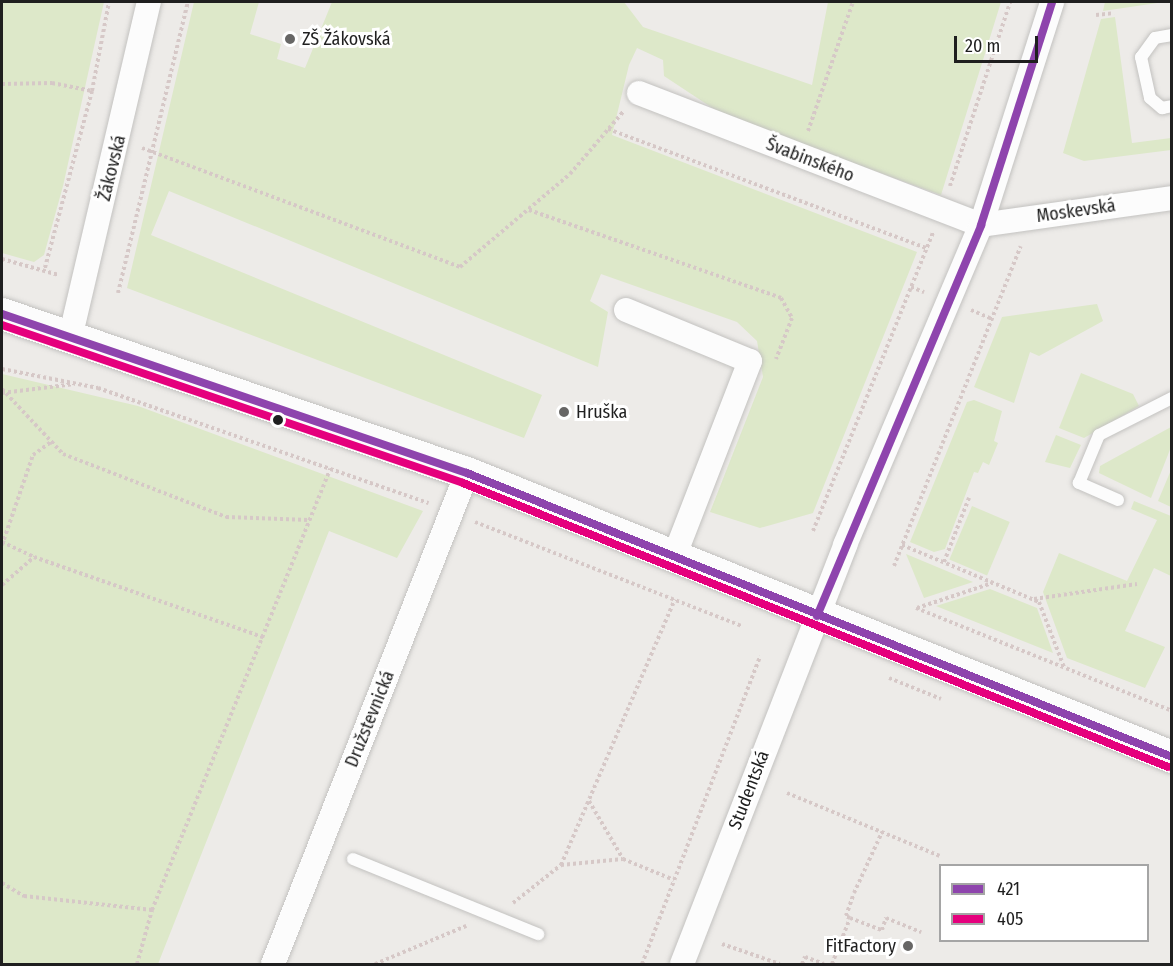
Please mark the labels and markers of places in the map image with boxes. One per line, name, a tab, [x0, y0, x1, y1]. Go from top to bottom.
place label: ZŠ Žákovská	[302, 28, 391, 50]
marker: ZŠ Žákovská	[283, 32, 297, 46]
place label: Hruška	[576, 401, 627, 423]
marker: Hruška	[557, 405, 571, 419]
unlabelled marker	[272, 414, 284, 426]
place label: FitFactory	[826, 935, 896, 957]
marker: FitFactory	[901, 939, 915, 953]

